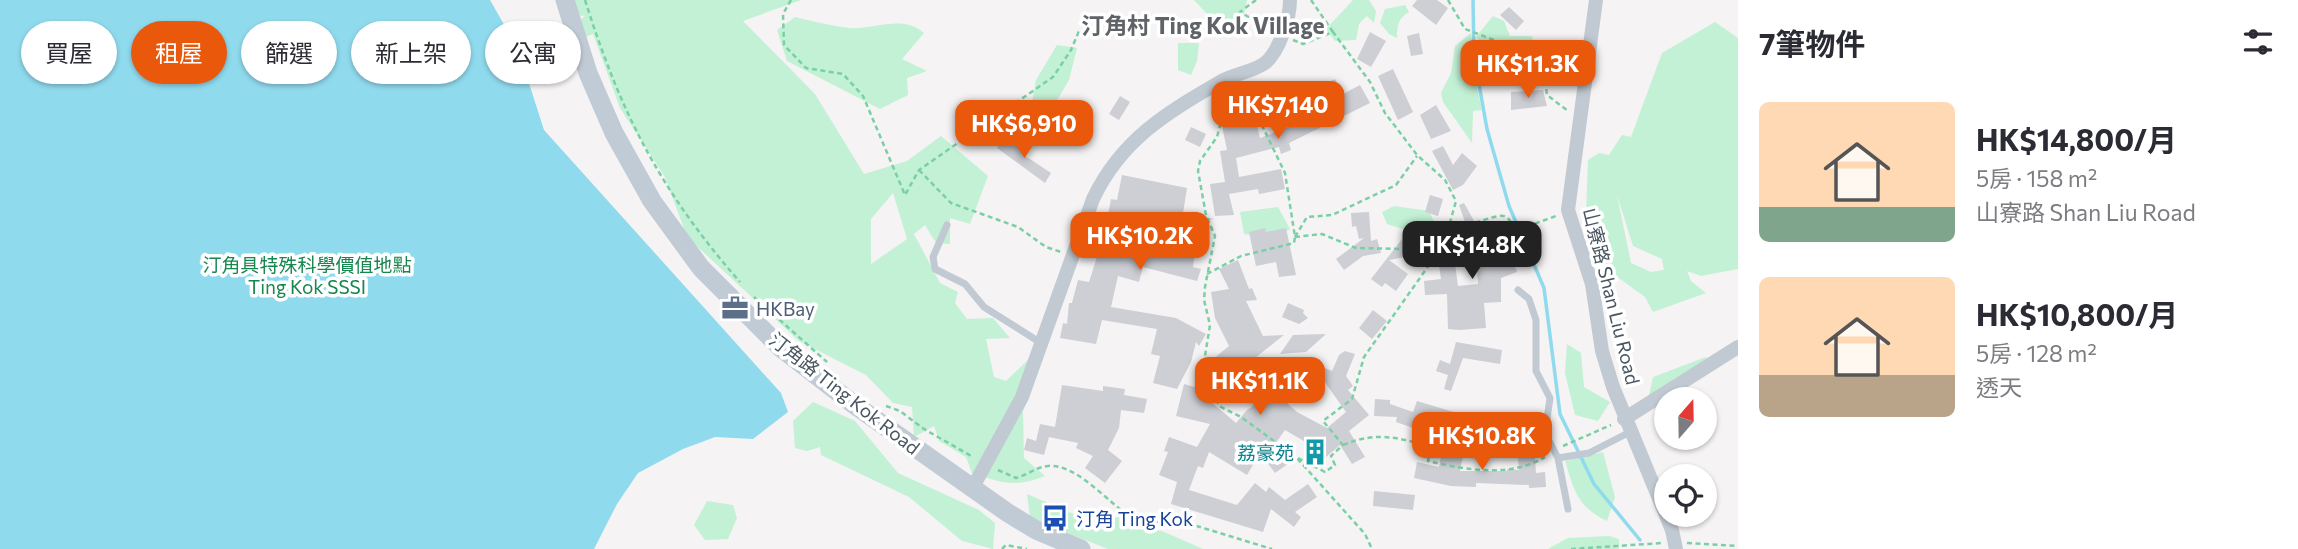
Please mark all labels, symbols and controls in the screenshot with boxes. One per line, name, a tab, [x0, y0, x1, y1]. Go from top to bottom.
district label: 汀角村 Ting Kok Village	[1081, 11, 1325, 39]
chip: 買屋	[21, 21, 117, 84]
chip: 租屋	[131, 21, 227, 84]
chip: 篩選	[241, 21, 337, 84]
chip: 新上架	[351, 21, 471, 84]
chip: 公寓	[485, 21, 581, 84]
icon: filters	[2239, 23, 2277, 61]
text: 7筆物件	[1759, 24, 1866, 61]
pin: HK$11.3K	[1456, 41, 1600, 100]
text: HK$11.3K	[1477, 49, 1579, 77]
pin: HK$7,140	[1206, 82, 1350, 141]
text: HK$7,140	[1227, 90, 1329, 118]
pin: HK$6,910	[952, 100, 1096, 160]
text: HK$6,910	[971, 109, 1077, 137]
text: HK$14,800/月	[1976, 120, 2177, 157]
icon: home	[1815, 130, 1899, 214]
text: 5房 · 158 m²	[1976, 164, 2097, 192]
text: 山寮路 Shan Liu Road	[1976, 198, 2196, 226]
street label: 山寮路 Shan Liu Road	[1579, 205, 1645, 387]
pin: HK$10.2K	[1068, 212, 1212, 272]
text: HK$10.2K	[1086, 221, 1194, 249]
pin: HK$14.8K	[1400, 222, 1544, 281]
text: HK$14.8K	[1418, 230, 1526, 258]
park label: 汀角具特殊科學價值地點 Ting Kok SSSI	[202, 253, 412, 298]
office icon: HKBay	[720, 293, 750, 323]
text: HK$10,800/月	[1976, 295, 2178, 332]
place label: HKBay	[756, 297, 815, 320]
icon: home	[1815, 305, 1899, 389]
street label: 汀角路 Ting Kok Road	[765, 327, 925, 459]
text: 5房 · 128 m²	[1976, 339, 2097, 367]
pin: HK$11.1K	[1188, 358, 1332, 417]
text: HK$11.1K	[1211, 366, 1309, 394]
text: 透天	[1976, 373, 2022, 401]
north arrow	[1654, 387, 1717, 450]
map controls	[1654, 387, 1717, 527]
pin: HK$10.8K	[1410, 412, 1554, 472]
text: HK$10.8K	[1428, 421, 1536, 449]
building icon: 荔豪苑	[1300, 437, 1330, 467]
place label: 荔豪苑	[1237, 441, 1294, 464]
button: locate	[1654, 464, 1717, 527]
bus stop icon: 汀角 Ting Kok	[1040, 503, 1070, 533]
place label: 汀角 Ting Kok	[1076, 507, 1193, 530]

